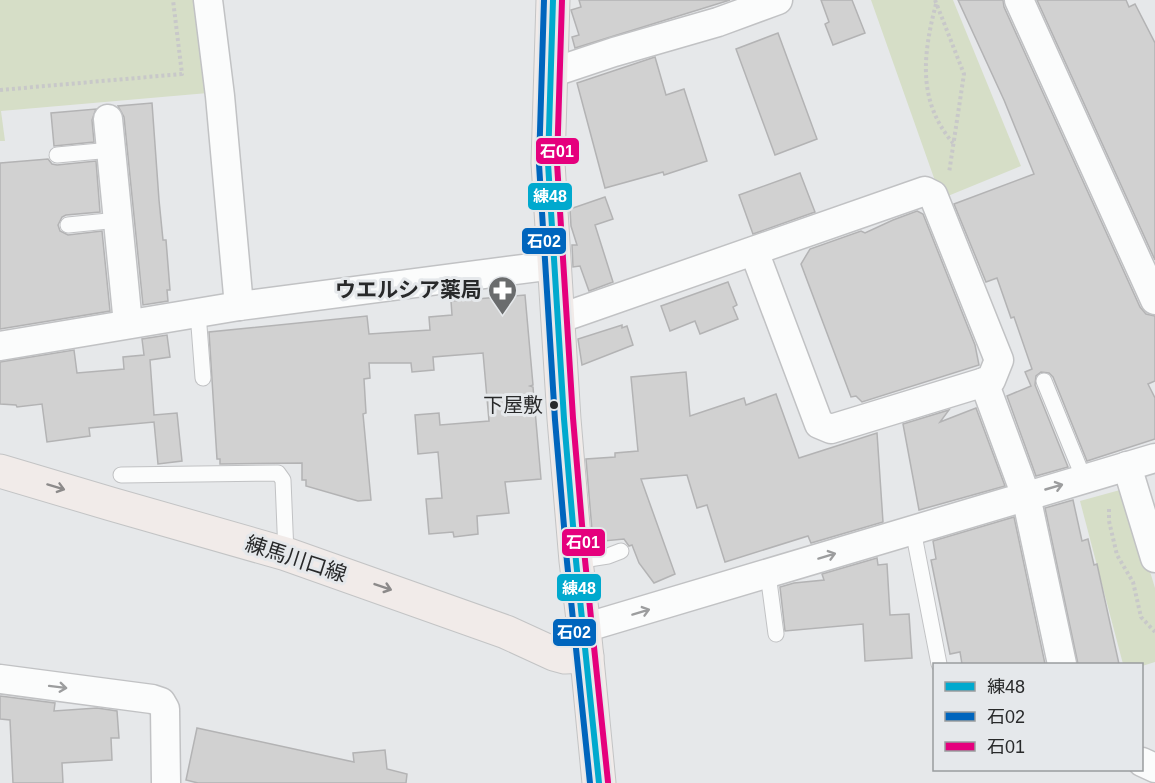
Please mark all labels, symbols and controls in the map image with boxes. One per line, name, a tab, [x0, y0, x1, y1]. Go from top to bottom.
line badge: 石01	[535, 137, 580, 165]
text: 石01	[540, 143, 574, 160]
line badge: 練48	[527, 182, 573, 211]
text: 練48	[533, 188, 567, 205]
line badge: 石02	[521, 227, 567, 255]
text: 石02	[527, 233, 561, 250]
pharmacy icon: ウエルシア薬局	[487, 274, 519, 316]
place label: ウエルシア薬局	[335, 278, 482, 301]
place label: 下屋敷	[483, 394, 543, 416]
marker: 下屋敷	[548, 399, 560, 411]
one-way arrow	[1044, 481, 1063, 492]
one-way arrow	[46, 482, 65, 493]
line badge: 石01	[561, 528, 606, 557]
street label: 練馬川口線	[243, 531, 350, 586]
text: 石01	[566, 534, 600, 551]
one-way arrow	[817, 550, 836, 561]
line badge: 練48	[556, 573, 602, 602]
text: 練48	[562, 580, 596, 597]
one-way arrow	[373, 583, 392, 594]
one-way arrow	[631, 606, 650, 617]
line badge: 石02	[552, 618, 597, 647]
text: 石02	[557, 624, 591, 641]
legend	[933, 663, 1143, 771]
text: 練48	[987, 677, 1025, 697]
one-way arrow	[48, 681, 67, 692]
text: 石02	[987, 707, 1025, 727]
text: 石01	[987, 737, 1025, 757]

